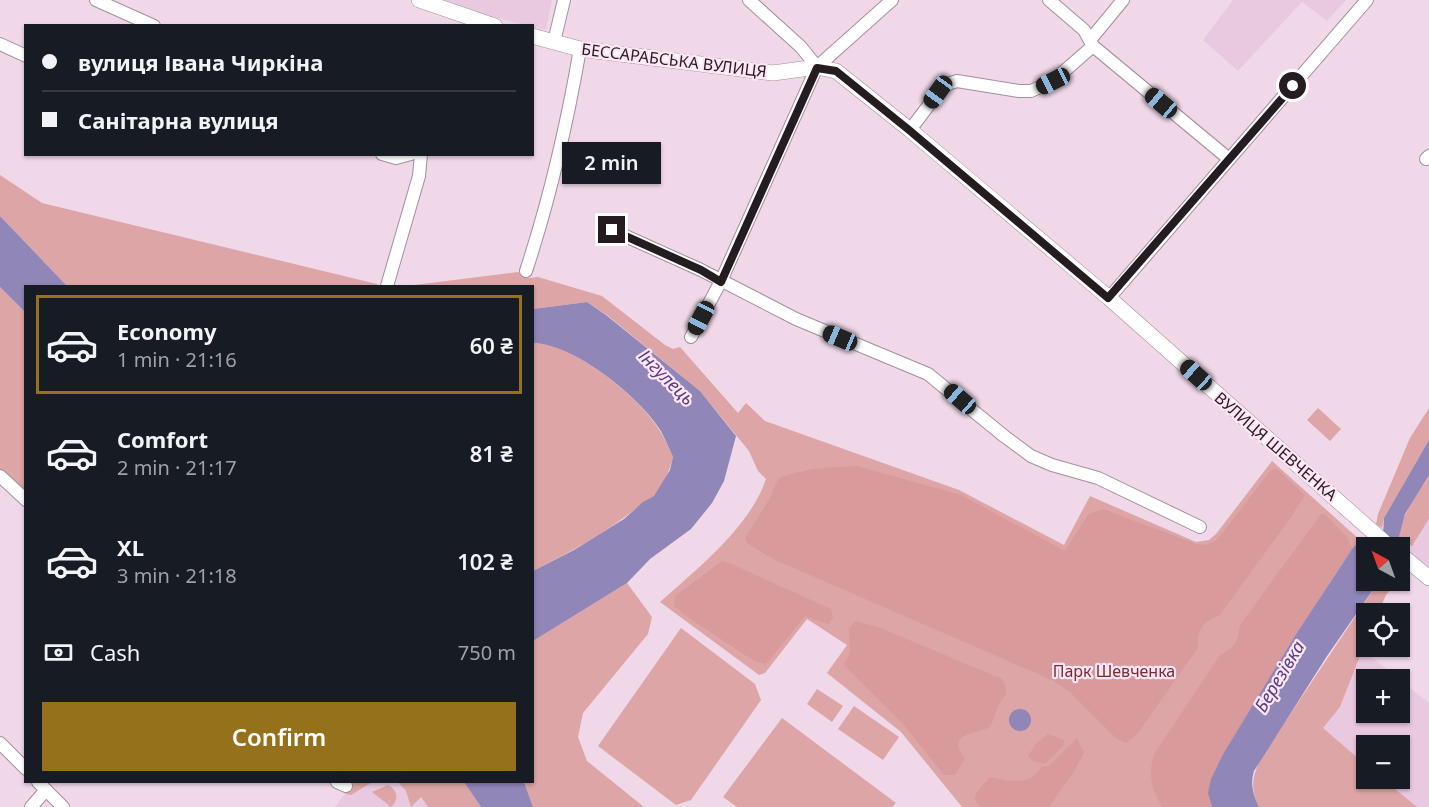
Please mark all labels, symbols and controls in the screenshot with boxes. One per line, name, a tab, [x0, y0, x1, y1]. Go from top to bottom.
street label: БЕССАРАБСЬКА ВУЛИЦЯ	[580, 38, 768, 82]
text: вулиця Івана Чиркіна	[78, 47, 323, 77]
car	[1033, 65, 1073, 97]
car	[920, 72, 956, 112]
route start	[1279, 72, 1306, 99]
car	[1141, 85, 1181, 121]
text: Санітарна вулиця	[78, 105, 278, 135]
callout: 2 min	[562, 143, 662, 185]
text: 2 min	[584, 149, 639, 176]
route end	[598, 216, 625, 243]
car	[685, 298, 717, 338]
text: Economy	[117, 316, 216, 346]
icon: car	[45, 318, 99, 372]
car	[820, 323, 860, 353]
text: 60 ₴	[470, 330, 513, 360]
water label: Інгулець	[634, 344, 700, 410]
text: 1 min · 21:16	[117, 346, 237, 373]
car	[1177, 356, 1215, 394]
car	[941, 380, 979, 418]
street label: ВУЛИЦЯ ШЕВЧЕНКА	[1210, 387, 1343, 506]
text: Comfort	[117, 424, 208, 454]
icon: car	[45, 426, 99, 480]
text: 81 ₴	[470, 438, 513, 468]
text: 2 min · 21:17	[117, 454, 237, 481]
text: XL	[117, 532, 144, 562]
icon: car	[45, 534, 99, 588]
north arrow	[1356, 537, 1410, 591]
map controls	[1356, 537, 1410, 789]
text: 102 ₴	[457, 546, 513, 576]
text: 3 min · 21:18	[117, 562, 237, 589]
button: locate	[1356, 603, 1410, 657]
icon: cash	[42, 636, 75, 669]
water label: Березівка	[1248, 636, 1310, 716]
text: Cash	[90, 637, 140, 667]
text: 750 m	[458, 639, 516, 666]
park label: Парк Шевченка	[1053, 660, 1175, 682]
button: +	[1356, 669, 1410, 723]
button: Confirm	[42, 702, 516, 771]
button: −	[1356, 735, 1410, 789]

